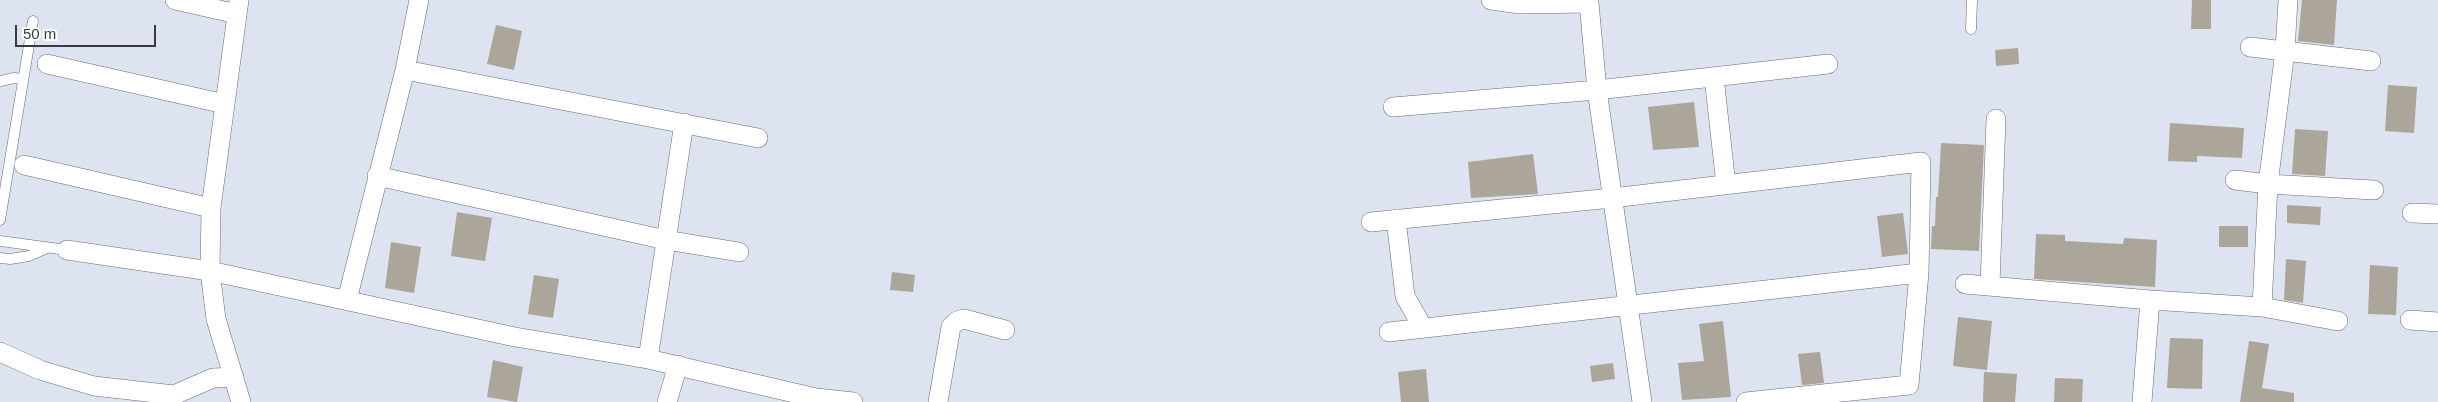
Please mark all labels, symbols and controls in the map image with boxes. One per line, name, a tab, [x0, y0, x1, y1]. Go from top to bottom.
scale bar	[18, 15, 159, 47]
text: 50 m	[23, 25, 56, 42]

